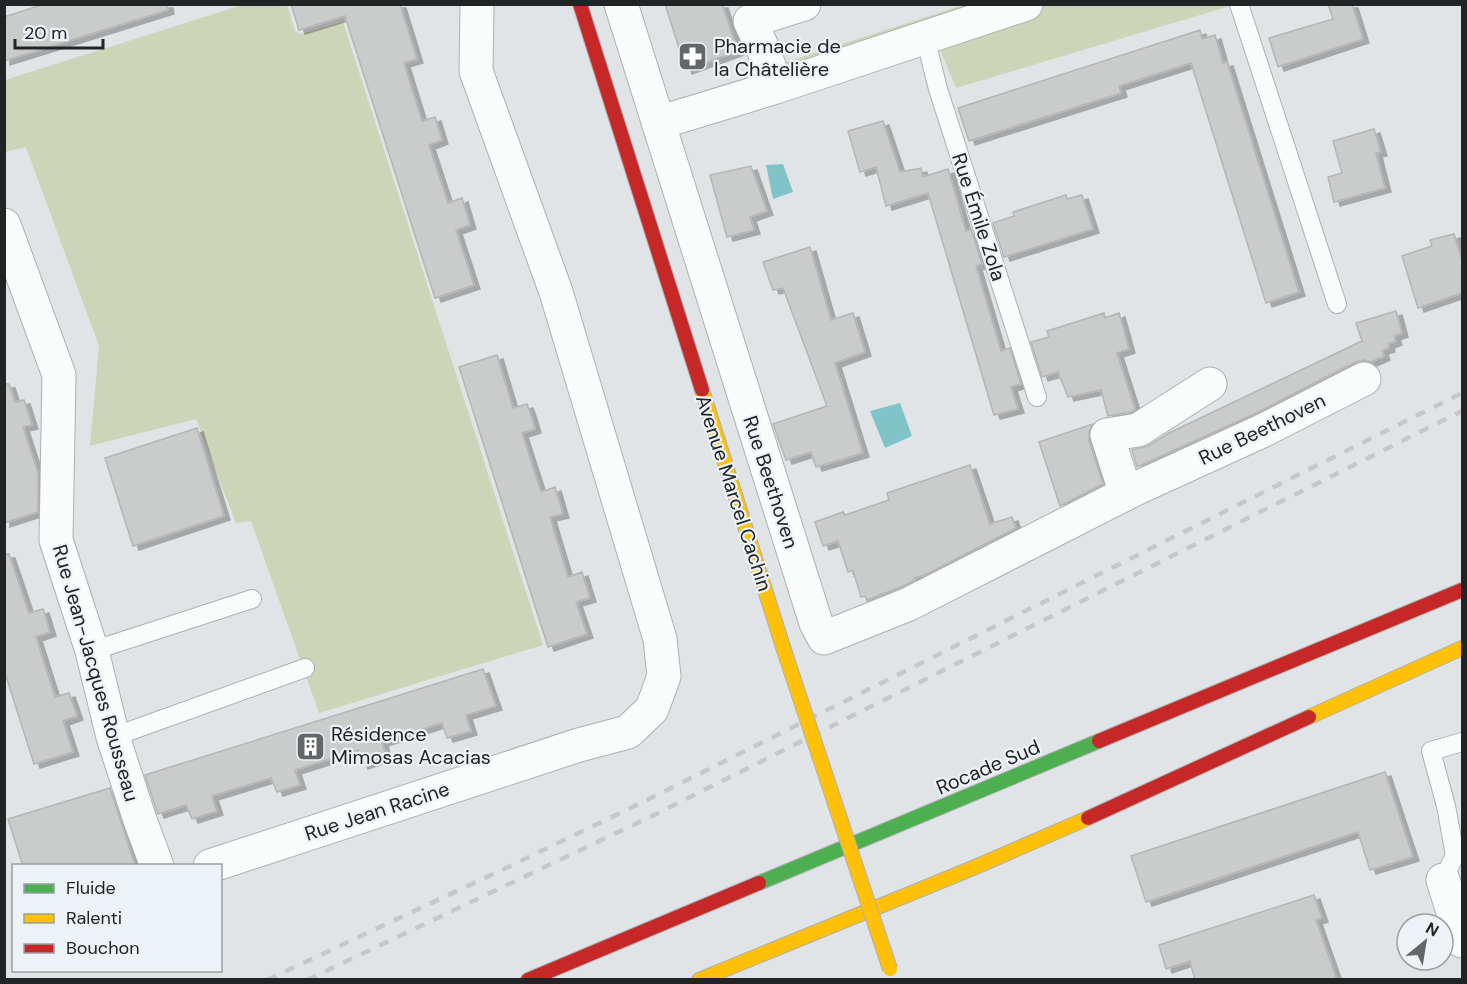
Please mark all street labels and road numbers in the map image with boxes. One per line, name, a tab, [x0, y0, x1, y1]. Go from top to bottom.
street label: Rue Émile Zola	[946, 150, 1012, 284]
street label: Rue Beethoven	[1194, 387, 1330, 471]
street label: Avenue Marcel Cachin	[690, 391, 778, 595]
street label: Rue Beethoven	[737, 412, 805, 552]
street label: Rue Jean-Jacques Rousseau	[47, 542, 145, 804]
street label: Rocade Sud	[932, 733, 1044, 801]
street label: Rue Jean Racine	[301, 775, 453, 847]

